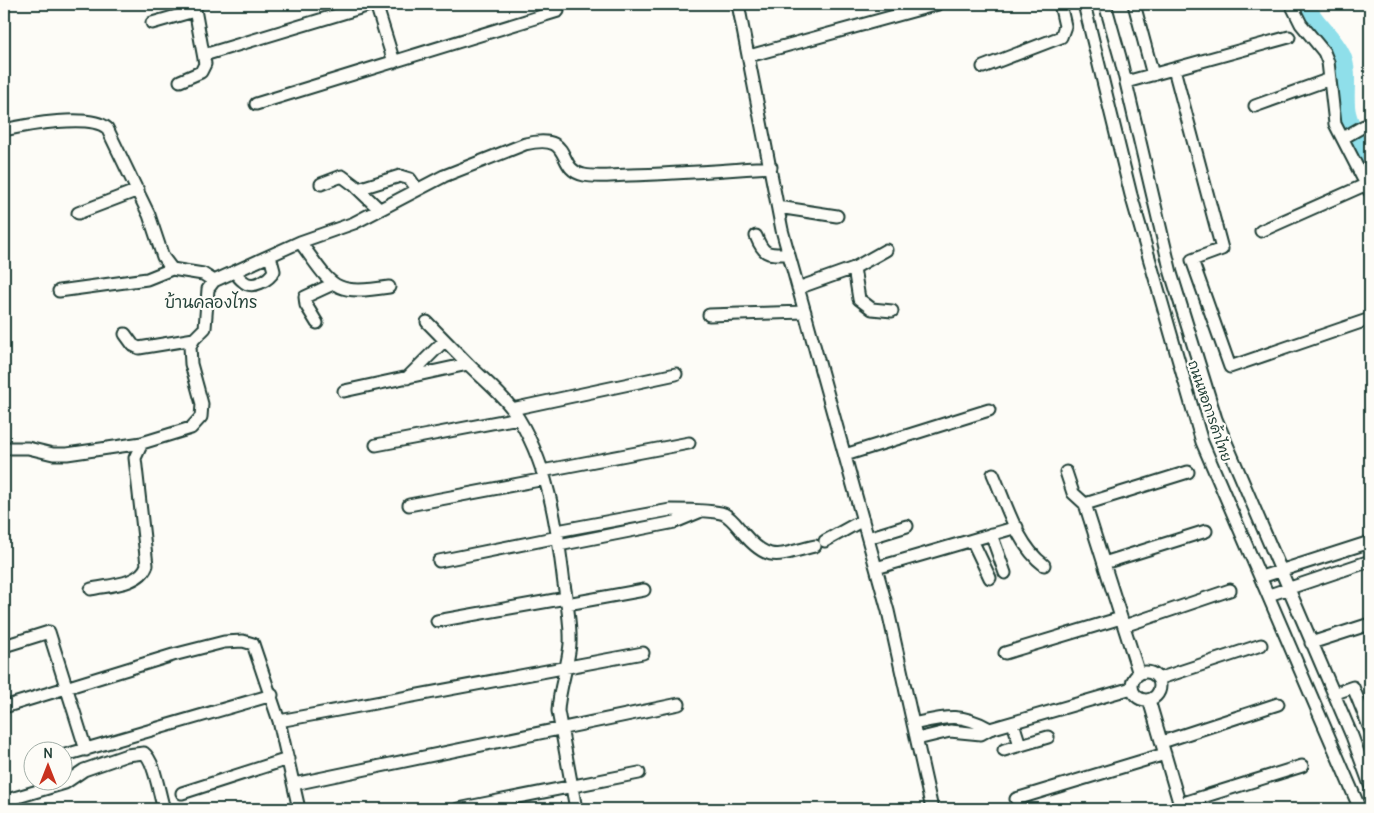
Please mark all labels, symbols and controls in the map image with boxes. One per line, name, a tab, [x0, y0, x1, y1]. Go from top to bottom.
district label: บ้านคลองไทร	[165, 291, 257, 312]
street label: ถนนหอการค้าไทย	[1184, 358, 1236, 464]
north arrow	[22, 740, 72, 790]
text: N	[43, 744, 53, 762]

